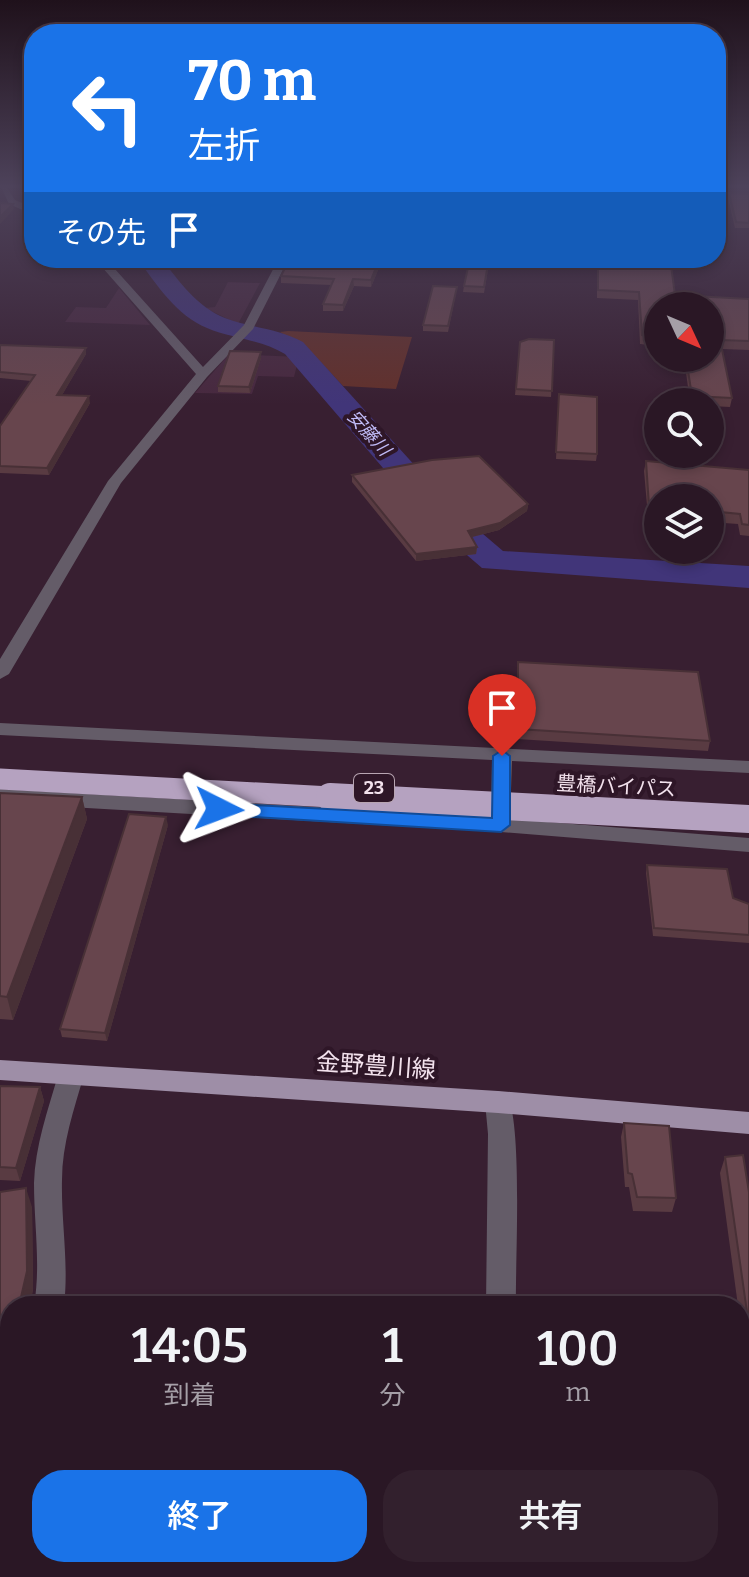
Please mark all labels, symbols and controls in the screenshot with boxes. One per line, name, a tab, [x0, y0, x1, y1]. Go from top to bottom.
text: 70 m	[188, 48, 316, 115]
icon: left	[56, 56, 160, 160]
text: 左折	[188, 124, 260, 168]
icon: arrive	[162, 208, 206, 252]
text: その先	[56, 215, 146, 251]
north arrow	[644, 292, 724, 372]
map controls	[644, 292, 724, 564]
button: search	[644, 388, 724, 468]
water label: 安藤川	[343, 406, 397, 462]
button: layers	[644, 484, 724, 564]
pin	[468, 674, 536, 756]
icon: arrive	[480, 686, 524, 730]
position arrow	[177, 767, 261, 851]
street label: 豊橋バイパス	[556, 771, 676, 801]
road number: 23	[354, 774, 394, 802]
street label: 金野豊川線	[315, 1048, 437, 1084]
text: 14:05	[131, 1317, 248, 1375]
text: 1	[382, 1317, 403, 1375]
text: 100	[537, 1320, 619, 1378]
text: m	[565, 1377, 590, 1408]
text: 到着	[164, 1380, 216, 1411]
text: 分	[380, 1380, 406, 1411]
button: 終了	[32, 1470, 367, 1562]
button: 共有	[383, 1470, 718, 1562]

